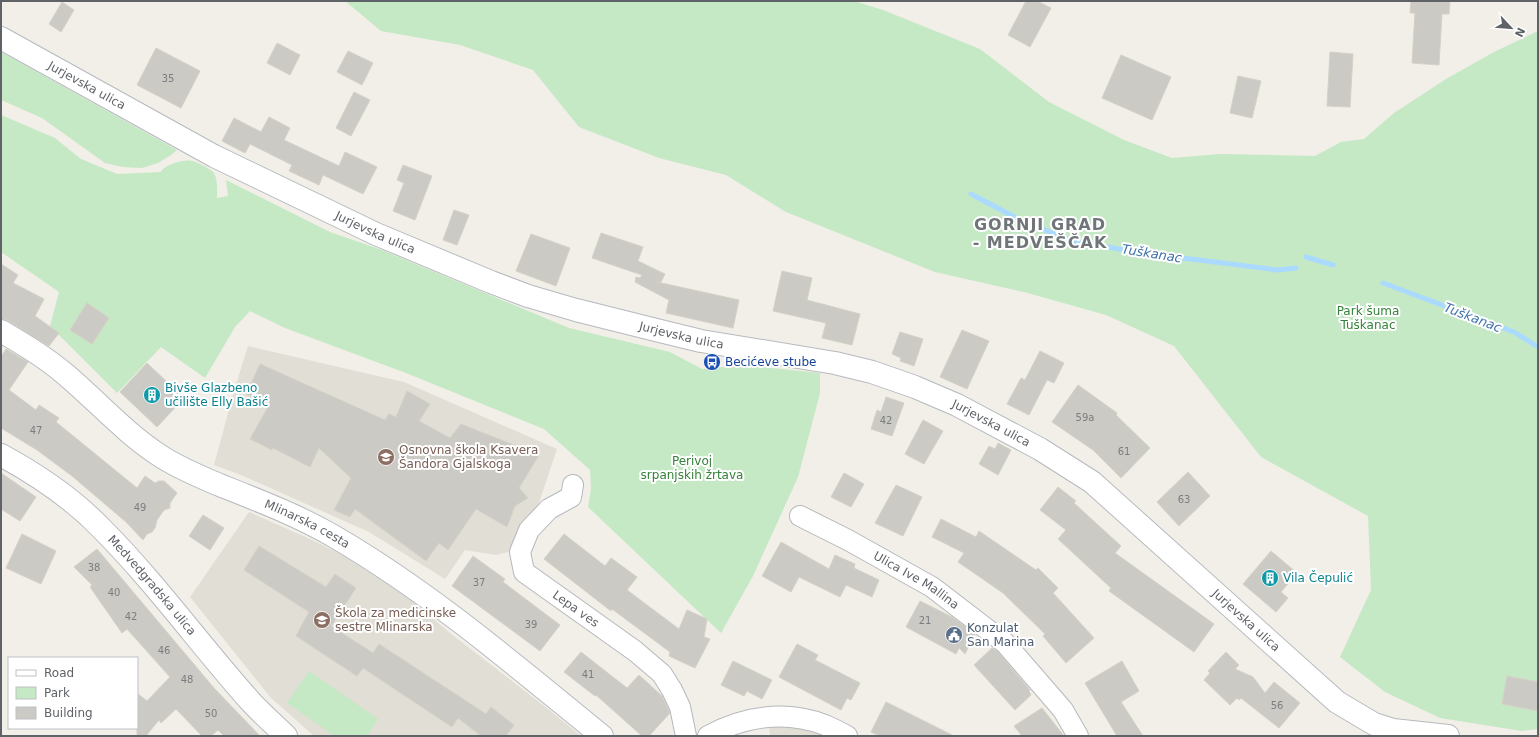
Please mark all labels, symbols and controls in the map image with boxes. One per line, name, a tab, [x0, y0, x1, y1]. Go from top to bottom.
north arrow	[1491, 8, 1531, 48]
text: N	[1512, 25, 1527, 39]
street label: Jurjevska ulica	[45, 58, 128, 113]
house number: 35	[162, 73, 174, 84]
street label: Jurjevska ulica	[332, 208, 417, 257]
district label: GORNJI GRAD - MEDVEŠČAK	[973, 215, 1107, 252]
water label: Tuškanac	[1121, 241, 1183, 266]
water label: Tuškanac	[1442, 300, 1504, 335]
park label: Park šuma Tuškanac	[1337, 304, 1399, 332]
street label: Jurjevska ulica	[637, 319, 725, 352]
bus stop icon: Becićeve stube	[702, 352, 722, 372]
place label: Becićeve stube	[725, 355, 816, 369]
place label: Bivše Glazbeno učilište Elly Bašić	[165, 381, 268, 409]
building icon: Bivše Glazbeno učilište Elly Bašić	[142, 385, 162, 405]
street label: Jurjevska ulica	[949, 396, 1033, 450]
house number: 59a	[1076, 412, 1094, 423]
house number: 42	[880, 415, 892, 426]
house number: 47	[30, 425, 42, 436]
place label: Osnovna škola Ksavera Šandora Gjalskoga	[399, 443, 538, 471]
house number: 61	[1118, 446, 1130, 457]
school or university icon: Osnovna škola Ksavera Šandora Gjalskoga	[376, 447, 396, 467]
park label: Perivoj srpanjskih žrtava	[641, 454, 743, 482]
house number: 63	[1178, 494, 1190, 505]
street label: Mlinarska cesta	[262, 497, 352, 551]
house number: 49	[134, 502, 146, 513]
street label: Medvedgradska ulica	[105, 532, 199, 638]
street label: Ulica Ive Mallina	[871, 549, 962, 612]
house number: 38	[88, 562, 100, 573]
building icon: Vila Čepulić	[1260, 568, 1280, 588]
place label: Vila Čepulić	[1283, 570, 1353, 585]
house number: 37	[473, 577, 485, 588]
street label: Jurjevska ulica	[1209, 586, 1283, 654]
house number: 40	[108, 587, 120, 598]
street label: Lepa ves	[550, 588, 602, 630]
place label: Škola za medicinske sestre Mlinarska	[335, 605, 456, 634]
school or university icon: Škola za medicinske sestre Mlinarska	[312, 610, 332, 630]
house number: 42	[125, 611, 137, 622]
house number: 21	[919, 615, 931, 626]
house number: 39	[525, 619, 537, 630]
place label: Konzulat San Marina	[967, 621, 1034, 649]
public building icon: Konzulat San Marina	[944, 625, 964, 645]
house number: 46	[158, 645, 170, 656]
legend	[8, 657, 138, 729]
text: Road	[44, 666, 74, 680]
house number: 41	[582, 669, 594, 680]
house number: 48	[181, 674, 193, 685]
text: Park	[44, 686, 70, 700]
house number: 56	[1271, 700, 1283, 711]
text: Building	[44, 706, 93, 720]
house number: 50	[205, 708, 217, 719]

